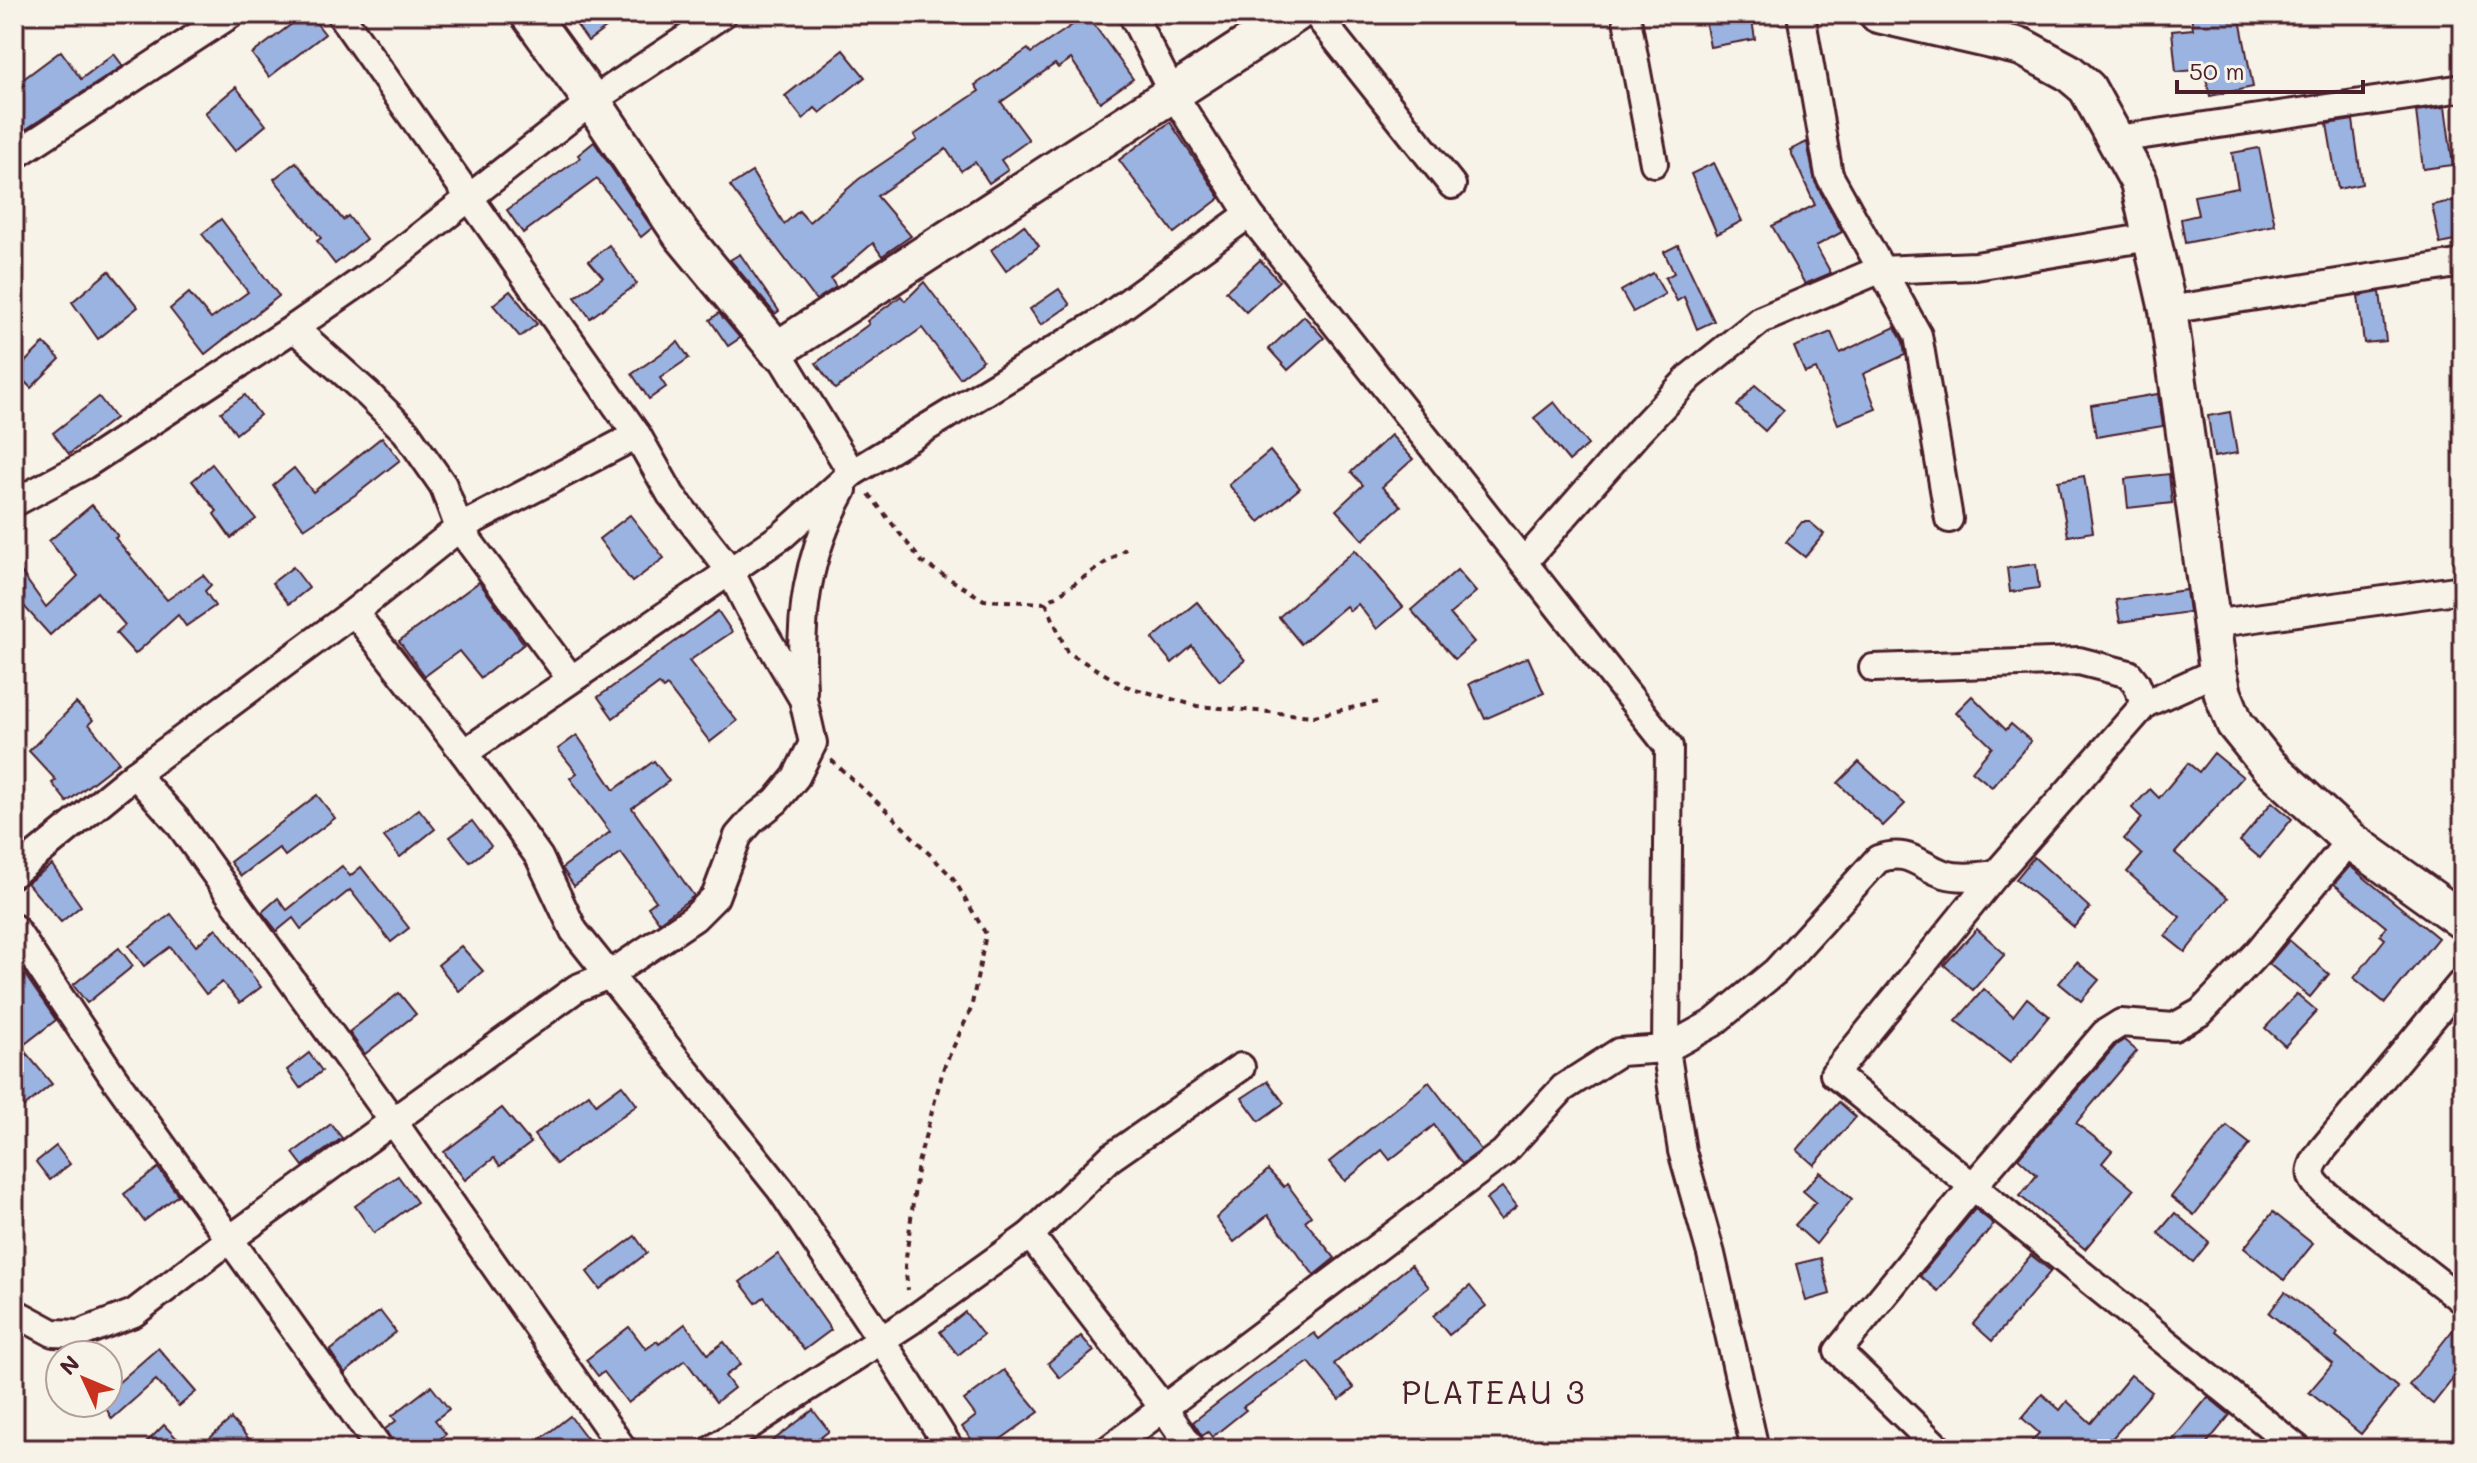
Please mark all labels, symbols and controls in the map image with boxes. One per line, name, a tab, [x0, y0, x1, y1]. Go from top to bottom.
scale bar	[2177, 44, 2363, 94]
text: 50 m	[2189, 55, 2245, 86]
north arrow	[44, 1339, 124, 1419]
text: N	[53, 1349, 85, 1381]
district label: PLATEAU 3	[1401, 1370, 1587, 1412]

